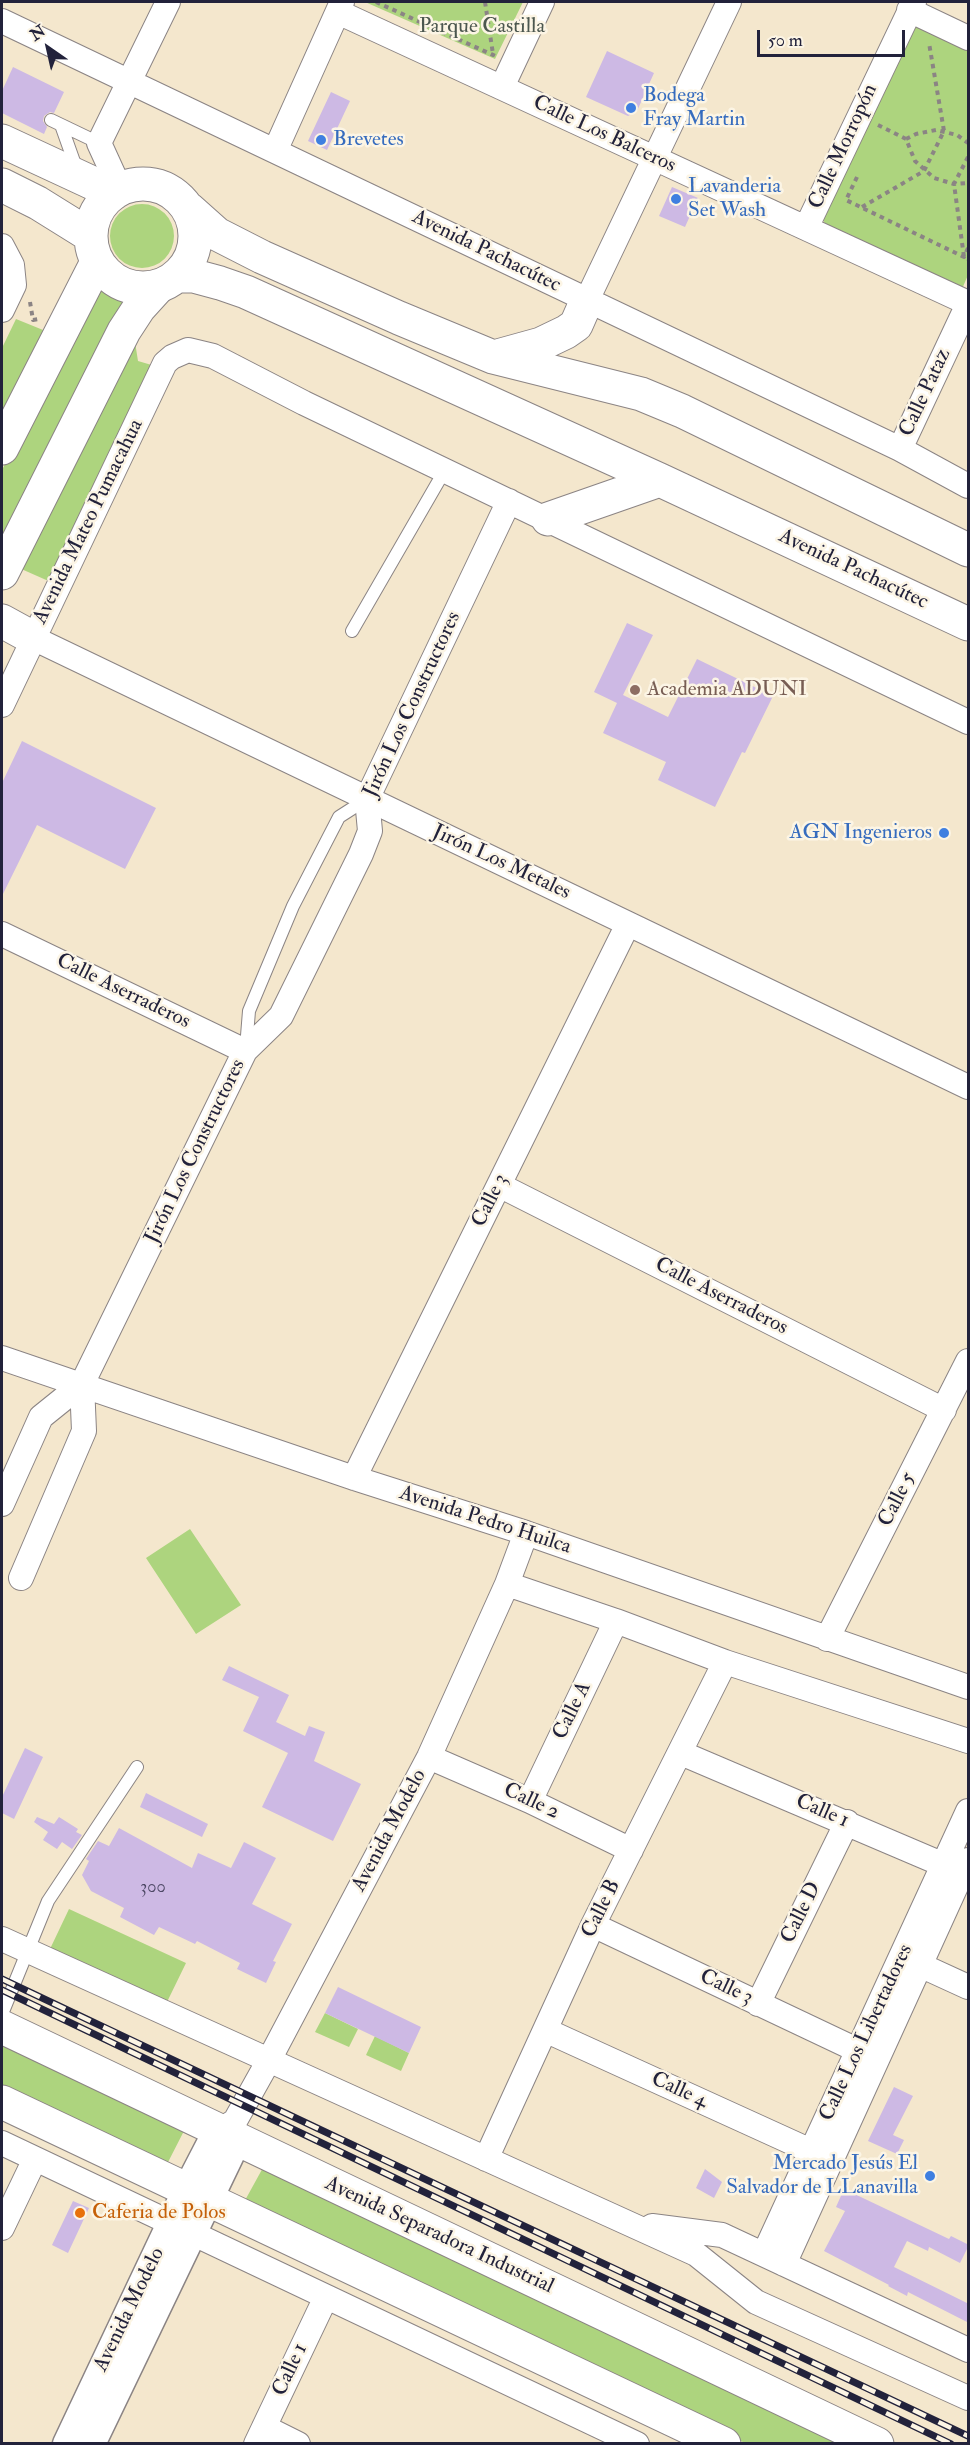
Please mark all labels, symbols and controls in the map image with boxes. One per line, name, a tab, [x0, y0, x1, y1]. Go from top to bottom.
park label: Parque Castilla	[419, 14, 545, 40]
north arrow	[18, 18, 78, 78]
scale bar	[760, 18, 908, 56]
text: N	[26, 21, 49, 45]
text: 50 m	[768, 29, 803, 52]
street label: Calle Morropón	[804, 80, 884, 214]
place label: Bodega Fray Martin	[643, 83, 745, 133]
street label: Calle Los Balceros	[529, 91, 679, 179]
marker: Bodega Fray Martin	[624, 101, 638, 115]
place label: Brevetes	[333, 127, 404, 153]
marker: Brevetes	[314, 133, 328, 147]
place label: Lavanderia Set Wash	[688, 174, 781, 224]
marker: Lavanderia Set Wash	[669, 192, 683, 206]
street label: Avenida Pachacútec	[408, 205, 564, 299]
street label: Calle Pataz	[895, 345, 957, 441]
street label: Avenida Mateo Pumacahua	[28, 416, 150, 628]
street label: Avenida Pachacútec	[774, 524, 932, 616]
street label: Jirón Los Constructores	[359, 608, 467, 802]
place label: Academia ADUNI	[647, 677, 807, 703]
marker: Academia ADUNI	[628, 683, 642, 697]
street label: Jirón Los Metales	[428, 820, 574, 906]
place label: AGN Ingenieros	[790, 820, 932, 846]
marker: AGN Ingenieros	[937, 826, 951, 840]
street label: Calle Aserraderos	[52, 949, 194, 1035]
street label: Jirón Los Constructores	[140, 1056, 252, 1248]
street label: Calle 3	[467, 1170, 515, 1232]
street label: Calle Aserraderos	[650, 1253, 792, 1341]
street label: Calle 5	[874, 1469, 922, 1531]
street label: Avenida Pedro Huilca	[396, 1481, 574, 1561]
street label: Calle A	[548, 1678, 598, 1744]
street label: Avenida Modelo	[347, 1766, 433, 1896]
street label: Calle 2	[499, 1778, 563, 1826]
street label: Calle 1	[792, 1790, 852, 1834]
street label: Calle B	[577, 1876, 627, 1942]
house number: 300	[140, 1877, 166, 1899]
street label: Calle D	[776, 1878, 828, 1948]
street label: Calle Los Libertadores	[815, 1941, 919, 2125]
street label: Calle 3	[695, 1965, 757, 2011]
street label: Calle 4	[647, 2067, 711, 2115]
place label: Mercado Jesús El Salvador de LLanavilla	[726, 2151, 918, 2201]
marker: Mercado Jesús El Salvador de LLanavilla	[923, 2169, 937, 2183]
street label: Avenida Separadora Industrial	[321, 2172, 557, 2300]
place label: Caferia de Polos	[92, 2200, 226, 2226]
marker: Caferia de Polos	[73, 2206, 87, 2220]
street label: Avenida Modelo	[89, 2244, 171, 2376]
street label: Calle 1	[268, 2340, 314, 2400]

